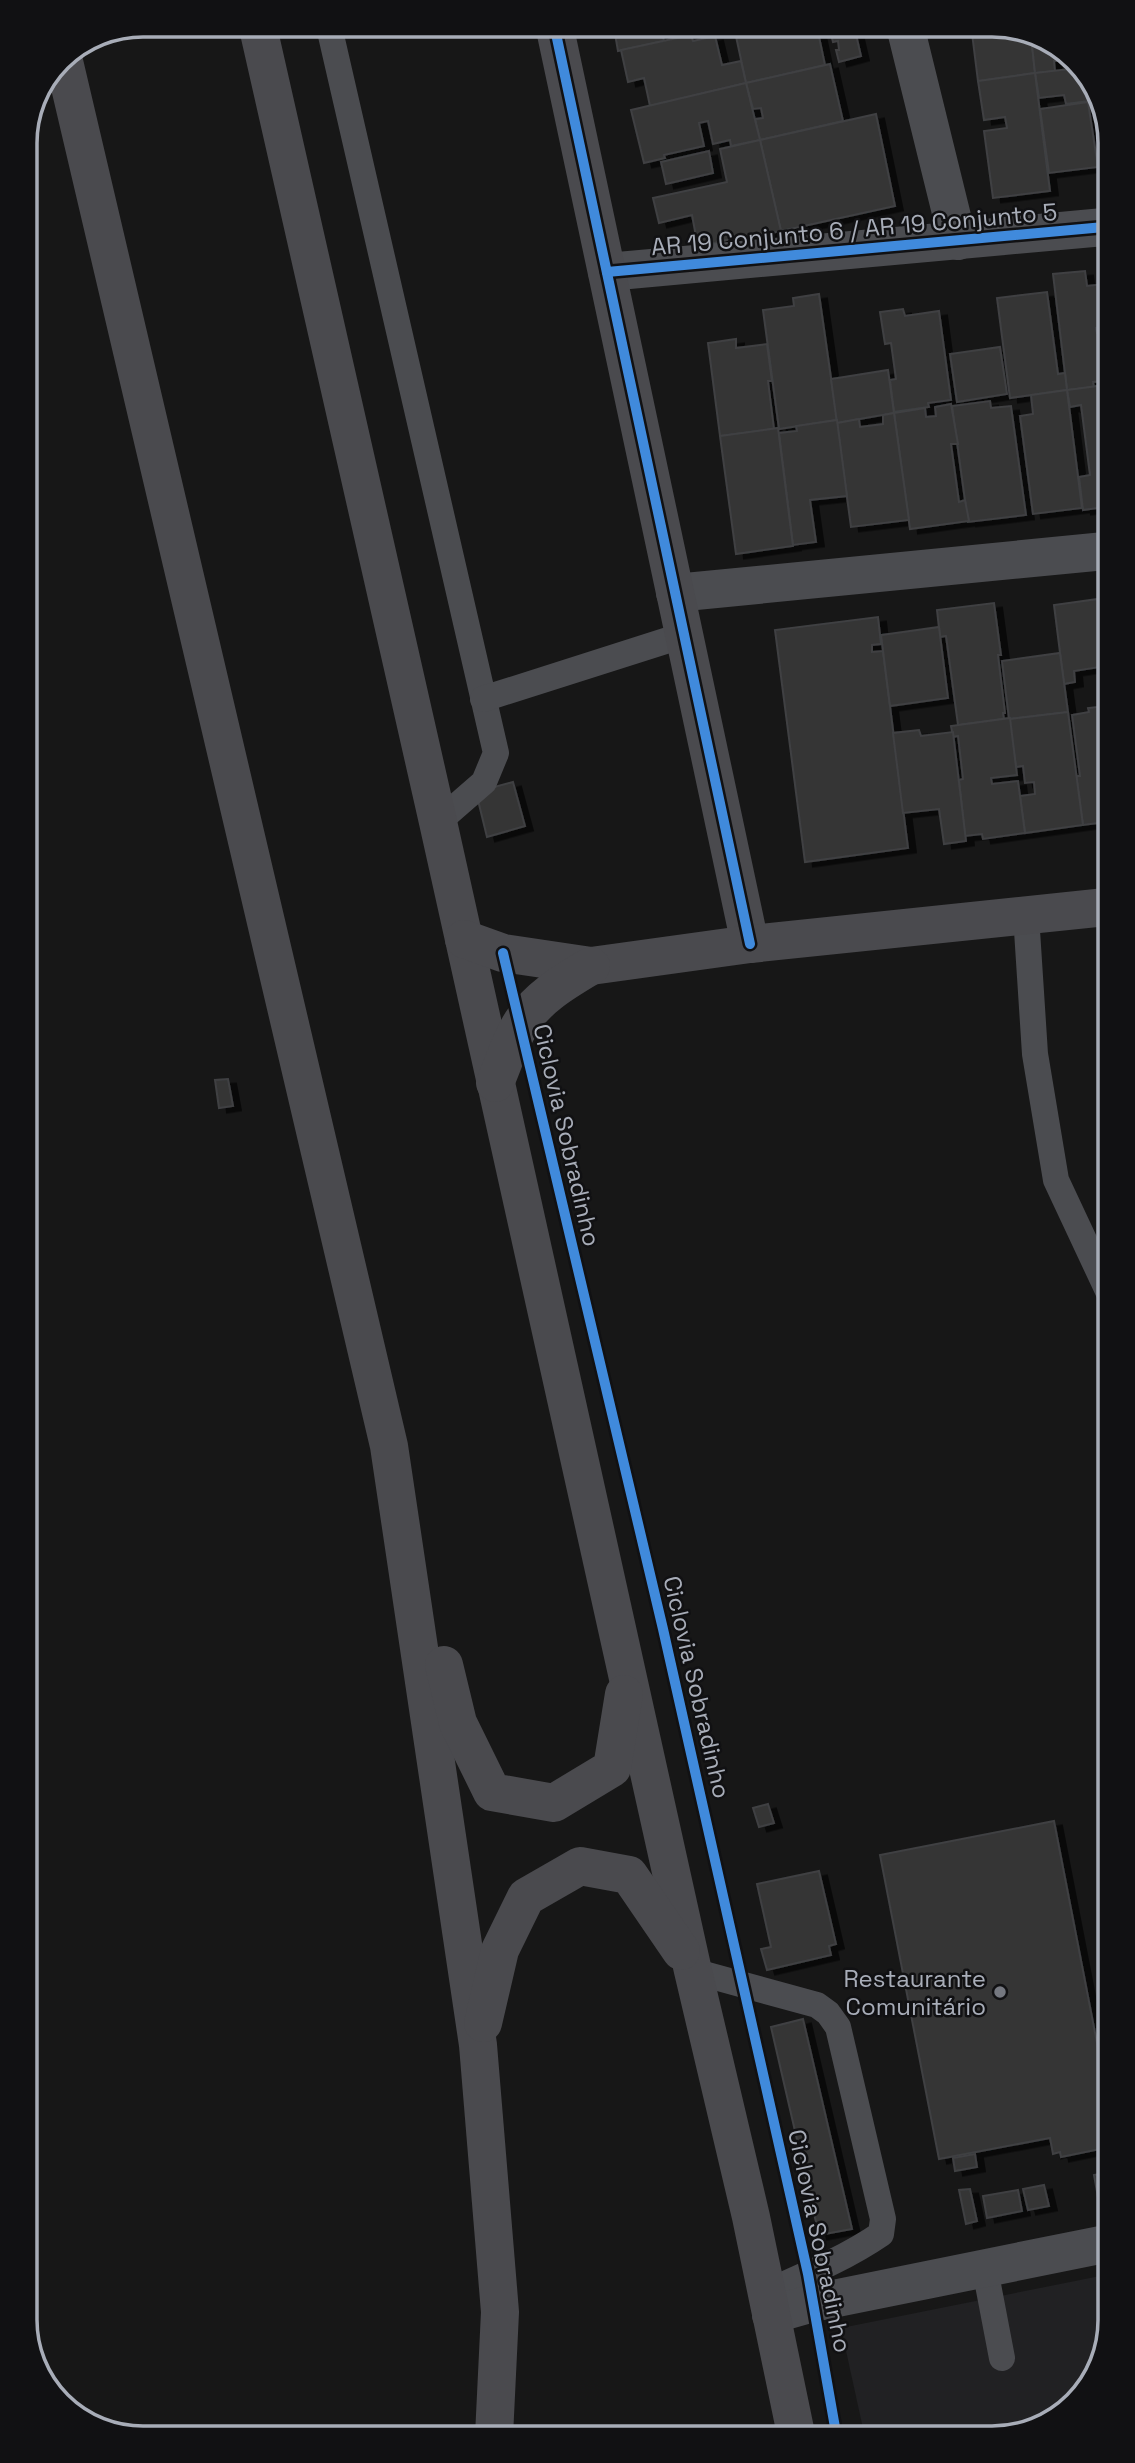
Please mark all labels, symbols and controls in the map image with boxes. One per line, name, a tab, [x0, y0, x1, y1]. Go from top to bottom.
street label: AR 19 Conjunto 6 / AR 19 Conjunto 5	[650, 196, 1058, 262]
street label: Ciclovia Sobradinho	[526, 1021, 608, 1249]
street label: Ciclovia Sobradinho	[656, 1573, 738, 1801]
place label: Restaurante Comunitário	[843, 1963, 986, 2022]
marker: Restaurante Comunitário	[992, 1984, 1008, 2000]
street label: Ciclovia Sobradinho	[781, 2127, 859, 2355]

